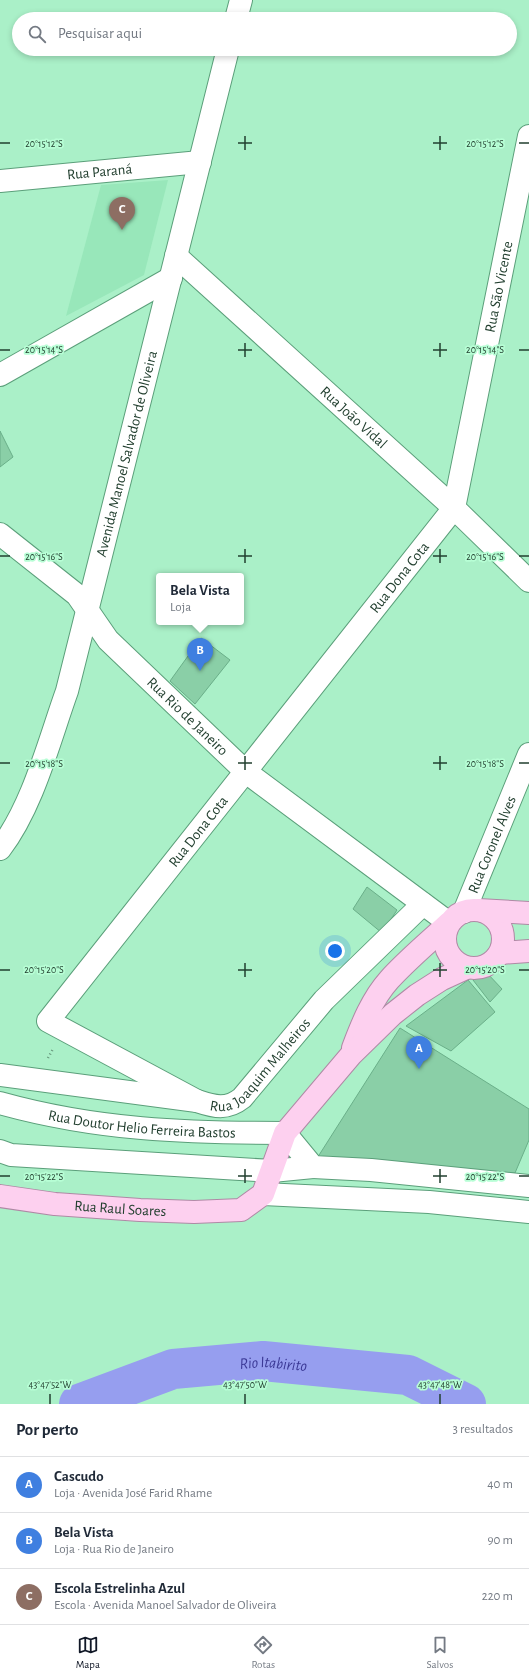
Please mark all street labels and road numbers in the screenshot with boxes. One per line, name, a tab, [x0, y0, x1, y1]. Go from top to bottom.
street label: Rua Paraná	[66, 161, 133, 183]
street label: Rua São Vicente	[483, 240, 516, 334]
street label: Avenida Manoel Salvador de Oliveira	[94, 349, 160, 558]
street label: Rua João Vidal	[317, 384, 390, 451]
street label: Rua Dona Cota	[367, 539, 432, 616]
street label: Rua Rio de Janeiro	[144, 674, 231, 758]
street label: Rua Dona Cota	[166, 793, 231, 870]
street label: Rua Coronel Alves	[466, 794, 519, 896]
street label: Rua Joaquim Malheiros	[209, 1016, 313, 1114]
street label: Rua Doutor Helio Ferreira Bastos	[47, 1108, 236, 1141]
street label: Rua Raul Soares	[74, 1198, 167, 1219]

